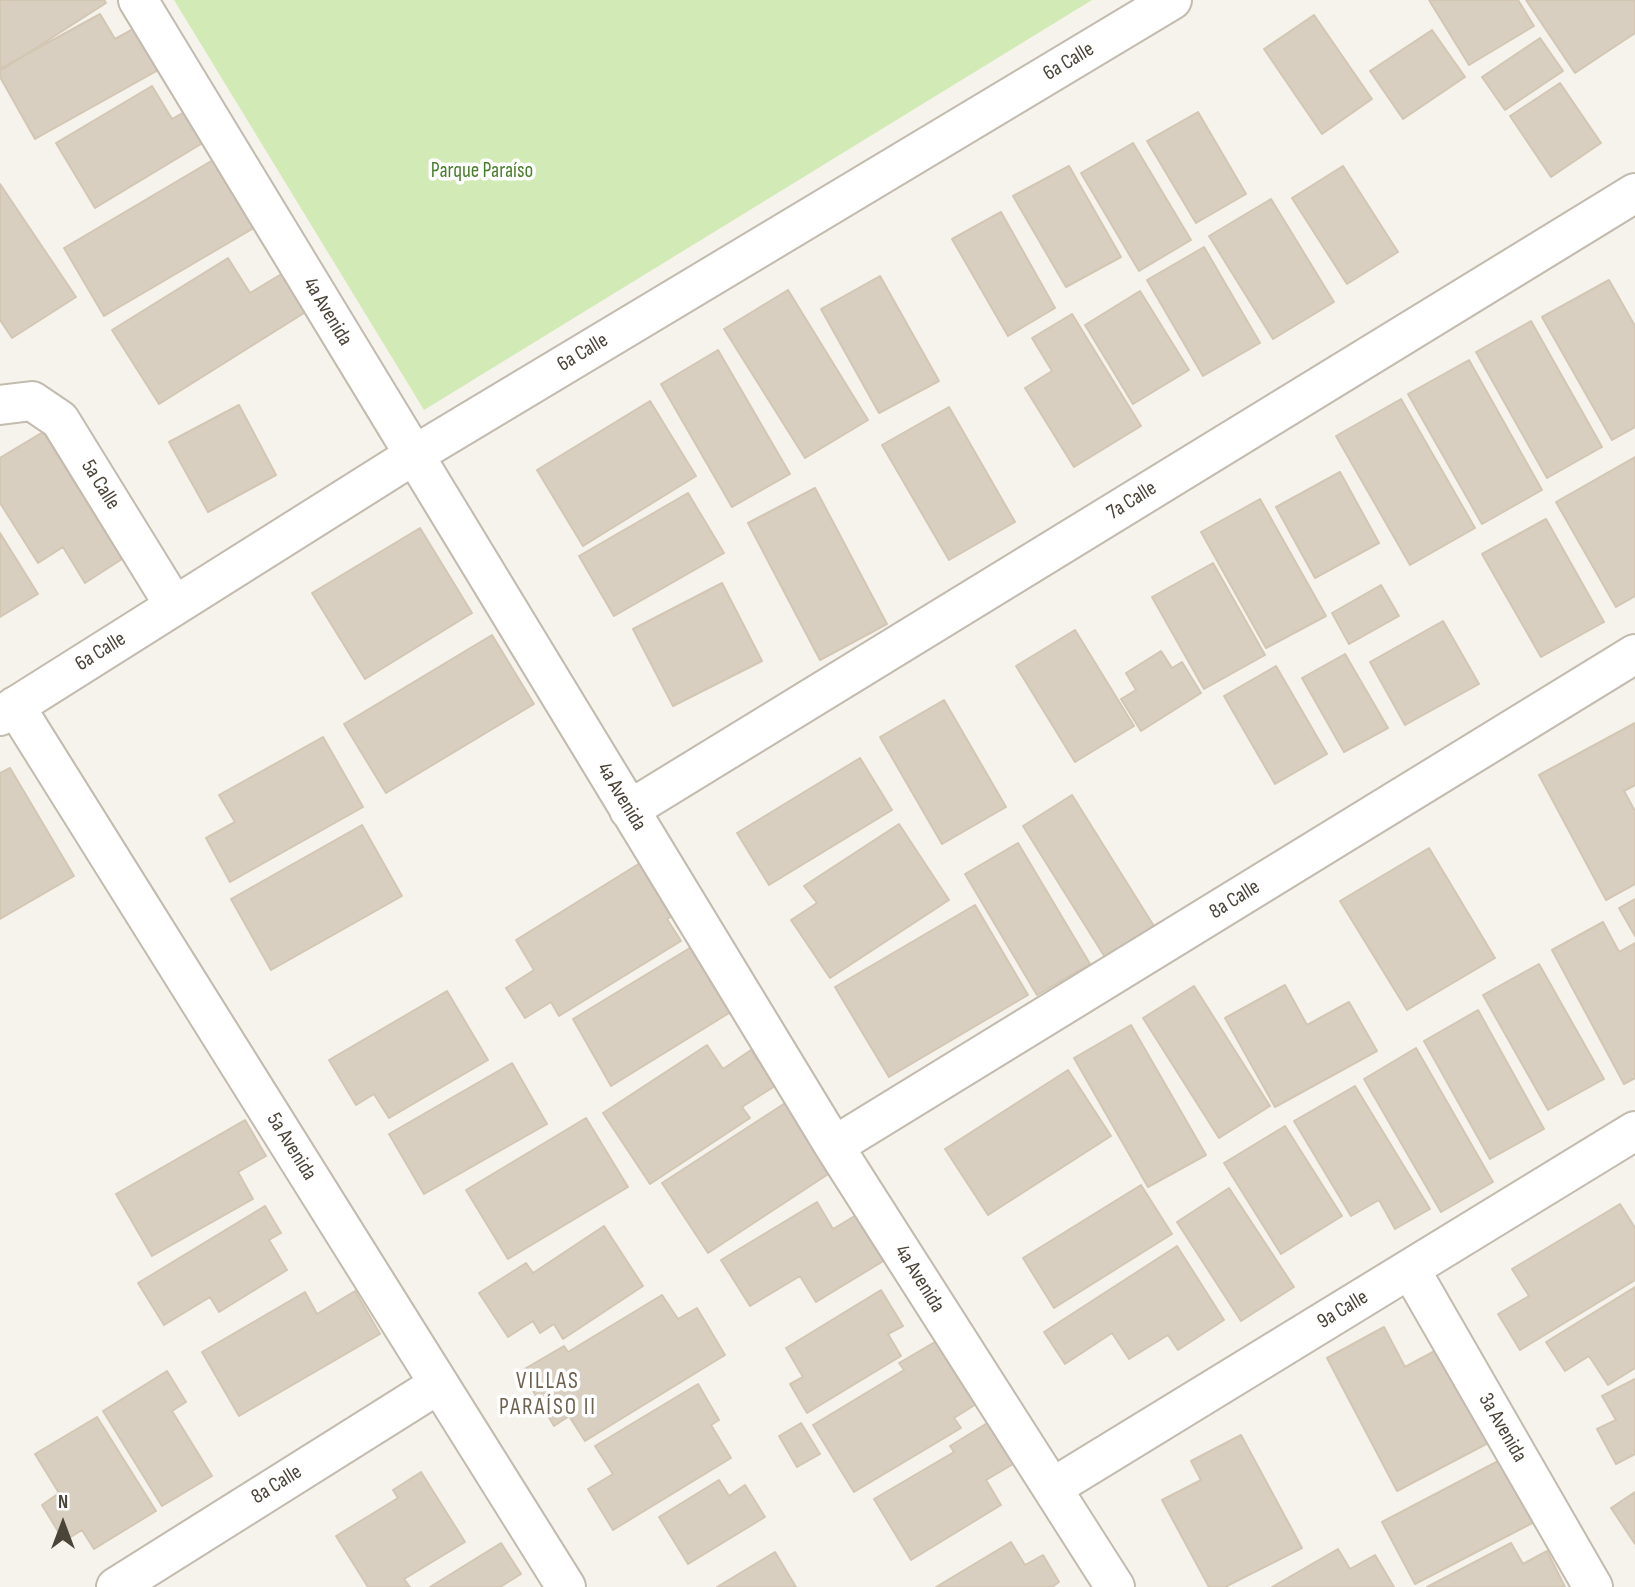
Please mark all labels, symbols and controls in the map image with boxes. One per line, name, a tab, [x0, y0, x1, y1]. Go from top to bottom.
street label: 6a Calle	[1039, 37, 1099, 87]
park label: Parque Paraíso	[431, 159, 533, 185]
street label: 4a Avenida	[297, 273, 357, 351]
street label: 6a Calle	[553, 328, 613, 378]
street label: 5a Calle	[75, 455, 125, 515]
street label: 7a Calle	[1103, 476, 1161, 526]
street label: 6a Calle	[71, 627, 131, 677]
street label: 4a Avenida	[591, 758, 651, 836]
street label: 8a Calle	[1205, 875, 1265, 925]
street label: 5a Avenida	[261, 1109, 321, 1185]
street label: 4a Avenida	[888, 1240, 950, 1318]
street label: 9a Calle	[1313, 1285, 1373, 1335]
district label: VILLAS PARAÍSO II	[500, 1368, 596, 1422]
street label: 3a Avenida	[1472, 1389, 1532, 1467]
street label: 8a Calle	[247, 1460, 307, 1510]
north arrow	[28, 1489, 98, 1559]
text: N	[58, 1491, 68, 1514]

